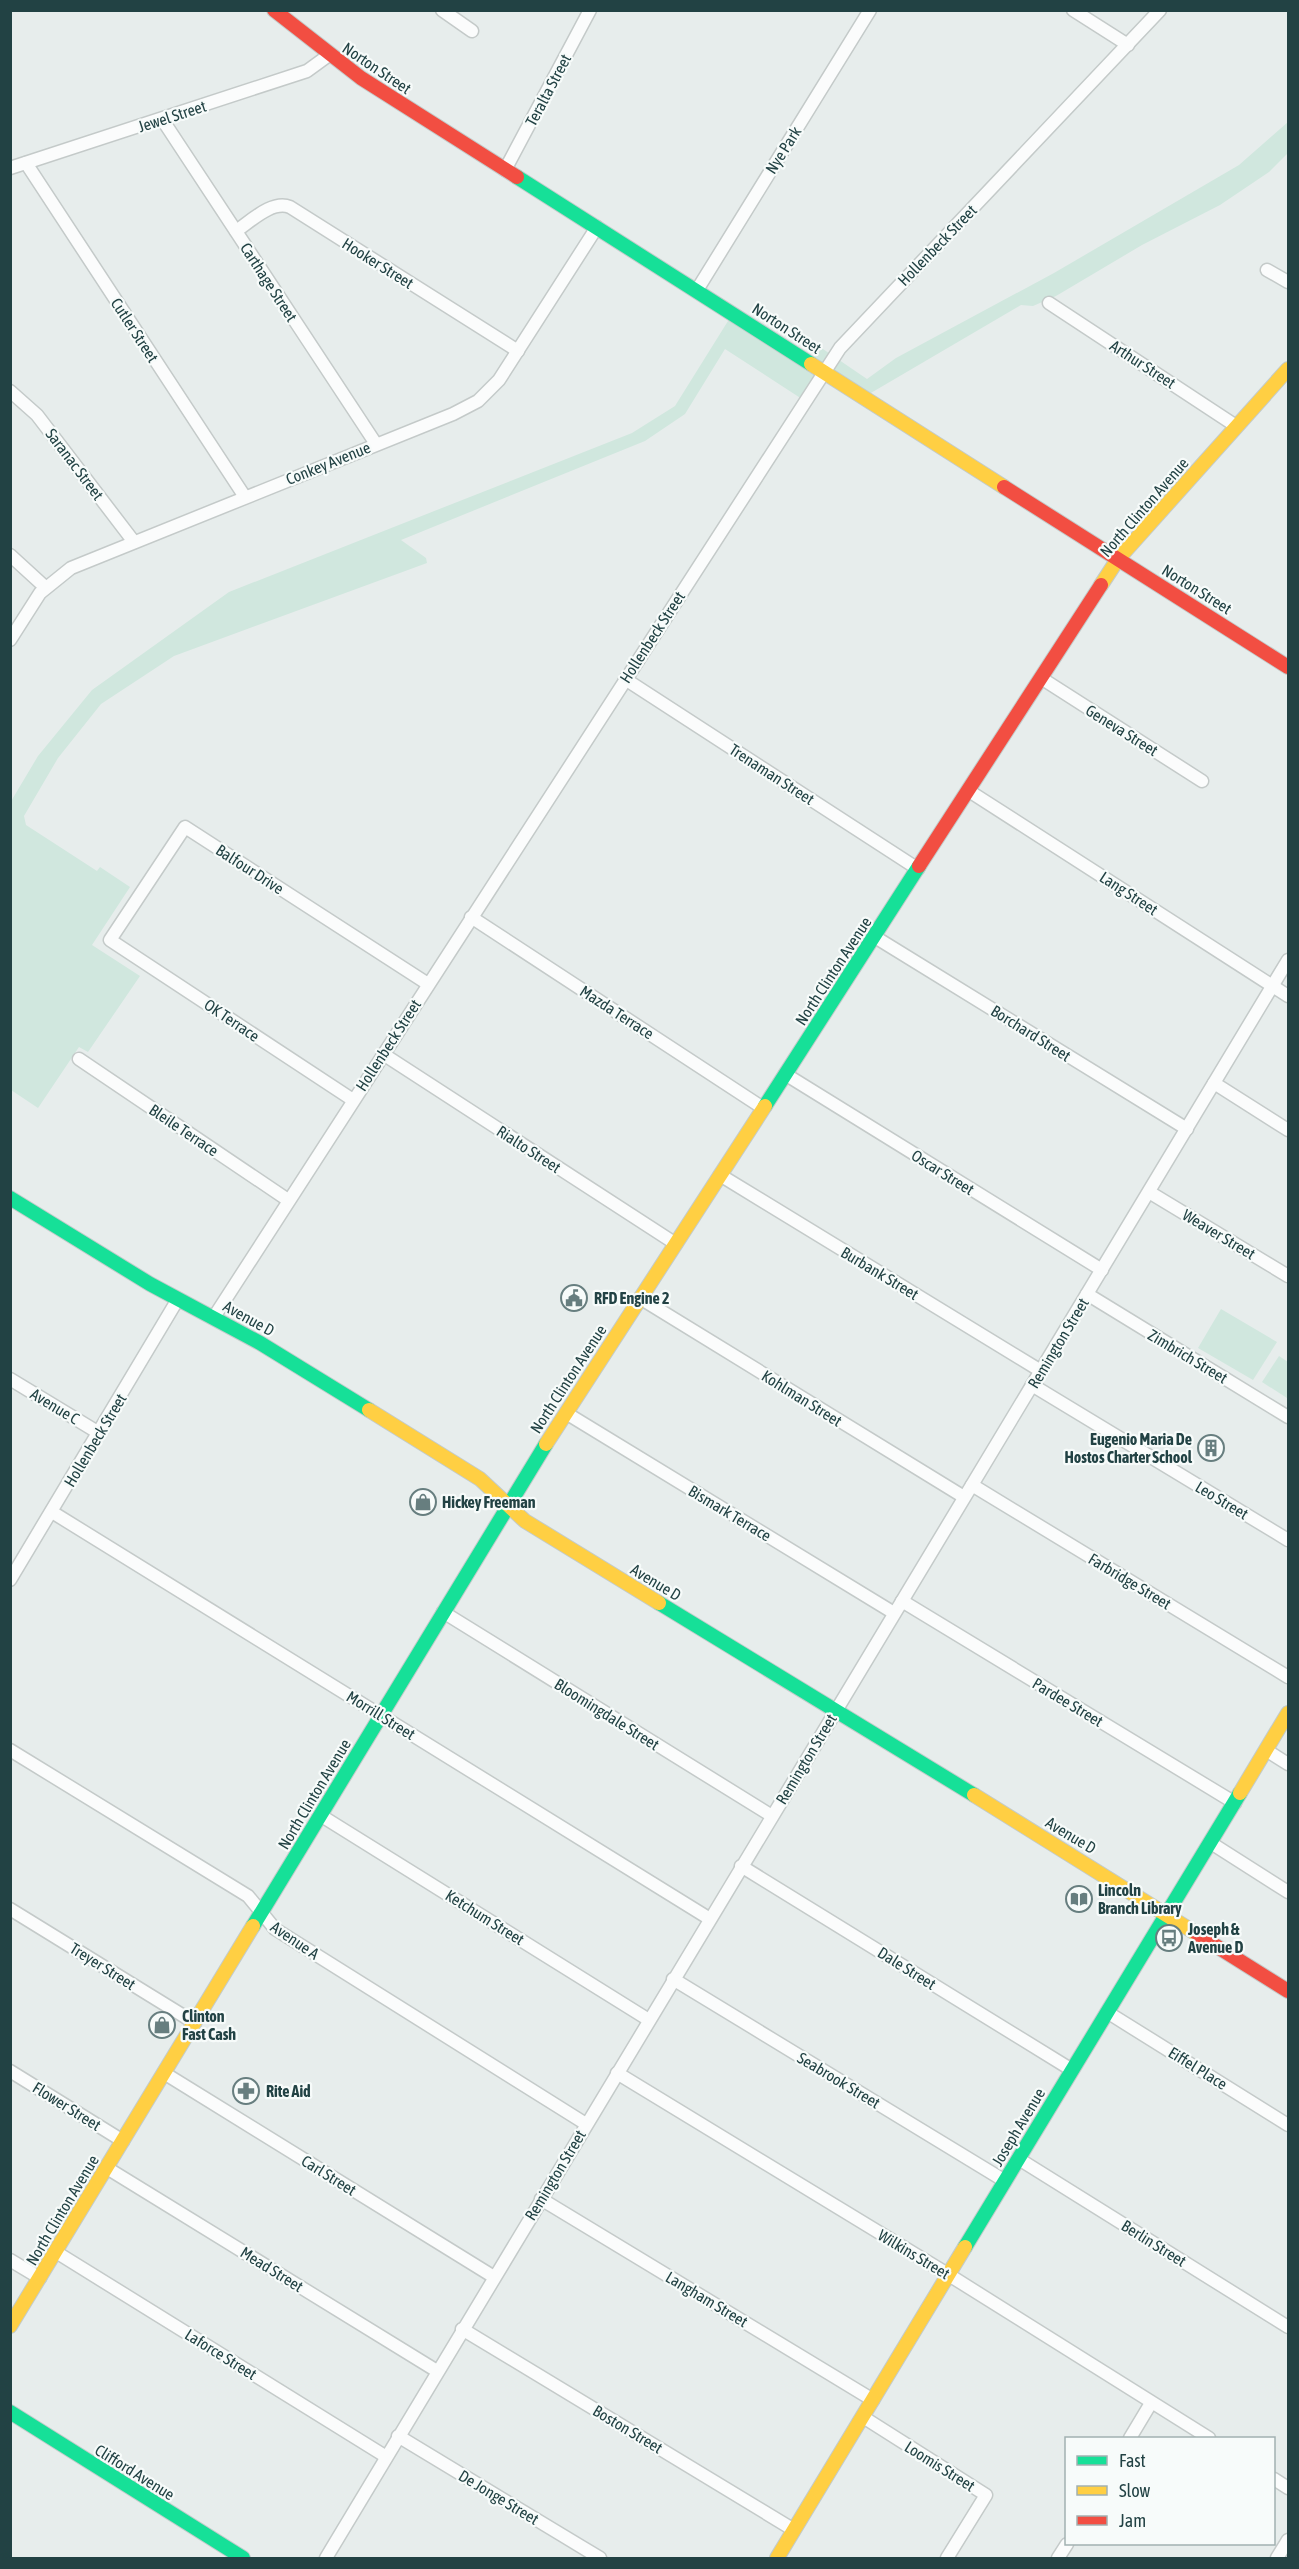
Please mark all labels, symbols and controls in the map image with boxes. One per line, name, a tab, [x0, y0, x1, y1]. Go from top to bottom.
street label: Norton Street	[339, 39, 415, 98]
street label: Teralta Street	[522, 51, 575, 129]
street label: Jewel Street	[136, 96, 209, 135]
street label: Nye Park	[762, 123, 805, 177]
street label: Hollenbeck Street	[894, 201, 980, 289]
street label: Hooker Street	[339, 234, 417, 292]
street label: Carthage Street	[236, 239, 301, 326]
street label: Cutler Street	[108, 295, 163, 366]
street label: Norton Street	[749, 299, 825, 357]
street label: Arthur Street	[1107, 336, 1179, 392]
street label: Saranac Street	[42, 425, 108, 503]
street label: Conkey Avenue	[283, 438, 373, 489]
street label: North Clinton Avenue	[1096, 454, 1192, 560]
street label: Norton Street	[1159, 561, 1235, 618]
street label: Hollenbeck Street	[616, 588, 688, 686]
street label: Geneva Street	[1083, 701, 1162, 760]
street label: Trenaman Street	[726, 740, 818, 808]
street label: Balfour Drive	[213, 841, 287, 897]
street label: Lang Street	[1096, 868, 1162, 919]
street label: North Clinton Avenue	[791, 914, 875, 1028]
street label: Mazda Terrace	[577, 982, 657, 1042]
street label: OK Terrace	[201, 995, 263, 1045]
street label: Hollenbeck Street	[352, 996, 424, 1094]
street label: Borchard Street	[988, 1001, 1074, 1065]
street label: Bleile Terrace	[146, 1100, 222, 1160]
street label: Rialto Street	[494, 1122, 565, 1177]
street label: Oscar Street	[908, 1146, 978, 1198]
street label: Weaver Street	[1179, 1205, 1259, 1263]
street label: Burbank Street	[838, 1243, 922, 1303]
public building icon: RFD Engine 2	[559, 1283, 589, 1313]
place label: RFD Engine 2	[594, 1289, 669, 1307]
street label: Remington Street	[1024, 1294, 1093, 1392]
street label: Avenue D	[220, 1297, 278, 1339]
street label: North Clinton Avenue	[526, 1322, 610, 1436]
street label: Zimbrich Street	[1145, 1325, 1231, 1387]
street label: Kohlman Street	[759, 1366, 846, 1430]
street label: Avenue C	[27, 1384, 83, 1428]
street label: Hollenbeck Street	[60, 1390, 130, 1490]
place label: Eugenio Maria De Hostos Charter School	[1064, 1430, 1193, 1466]
building icon: Eugenio Maria De Hostos Charter School	[1196, 1433, 1226, 1463]
street label: Leo Street	[1192, 1477, 1252, 1523]
street label: Bismark Terrace	[686, 1481, 774, 1545]
shop icon: Hickey Freeman	[408, 1487, 438, 1517]
place label: Hickey Freeman	[442, 1493, 536, 1511]
street label: Farbridge Street	[1085, 1549, 1175, 1614]
street label: Avenue D	[628, 1560, 684, 1604]
street label: Pardee Street	[1029, 1674, 1107, 1730]
street label: Bloomingdale Street	[551, 1675, 663, 1754]
street label: Morrill Street	[344, 1687, 419, 1743]
street label: Remington Street	[772, 1710, 841, 1808]
street label: North Clinton Avenue	[274, 1736, 354, 1852]
street label: Avenue D	[1043, 1813, 1099, 1857]
place label: Lincoln Branch Library	[1098, 1881, 1182, 1917]
library icon: Lincoln Branch Library	[1064, 1884, 1094, 1914]
street label: Ketchum Street	[442, 1886, 528, 1949]
street label: Avenue A	[267, 1917, 323, 1963]
place label: Joseph & Avenue D	[1187, 1920, 1243, 1956]
bus stop icon: Joseph & Avenue D	[1154, 1923, 1184, 1953]
street label: Treyer Street	[66, 1939, 139, 1994]
street label: Dale Street	[875, 1943, 940, 1993]
place label: Clinton Fast Cash	[182, 2007, 236, 2043]
shop icon: Clinton Fast Cash	[147, 2010, 177, 2040]
street label: Eiffel Place	[1165, 2043, 1231, 2093]
street label: Seabrook Street	[794, 2048, 884, 2112]
pharmacy icon: Rite Aid	[231, 2076, 261, 2106]
street label: Flower Street	[30, 2078, 105, 2134]
place label: Rite Aid	[266, 2082, 311, 2100]
street label: Joseph Avenue	[988, 2085, 1049, 2170]
street label: Remington Street	[521, 2126, 590, 2224]
street label: Carl Street	[298, 2151, 360, 2199]
street label: North Clinton Avenue	[22, 2152, 102, 2268]
street label: Berlin Street	[1118, 2216, 1190, 2270]
street label: Wilkins Street	[875, 2226, 953, 2283]
street label: Mead Street	[237, 2243, 307, 2295]
street label: Langham Street	[662, 2268, 752, 2332]
street label: Laforce Street	[182, 2325, 260, 2383]
street label: Boston Street	[590, 2401, 666, 2457]
street label: Loomis Street	[902, 2437, 979, 2495]
legend	[1065, 2437, 1275, 2545]
street label: Clifford Avenue	[92, 2440, 178, 2504]
text: Fast	[1119, 2450, 1146, 2471]
street label: De Jonge Street	[455, 2466, 543, 2529]
text: Slow	[1119, 2480, 1150, 2501]
text: Jam	[1119, 2510, 1146, 2531]

